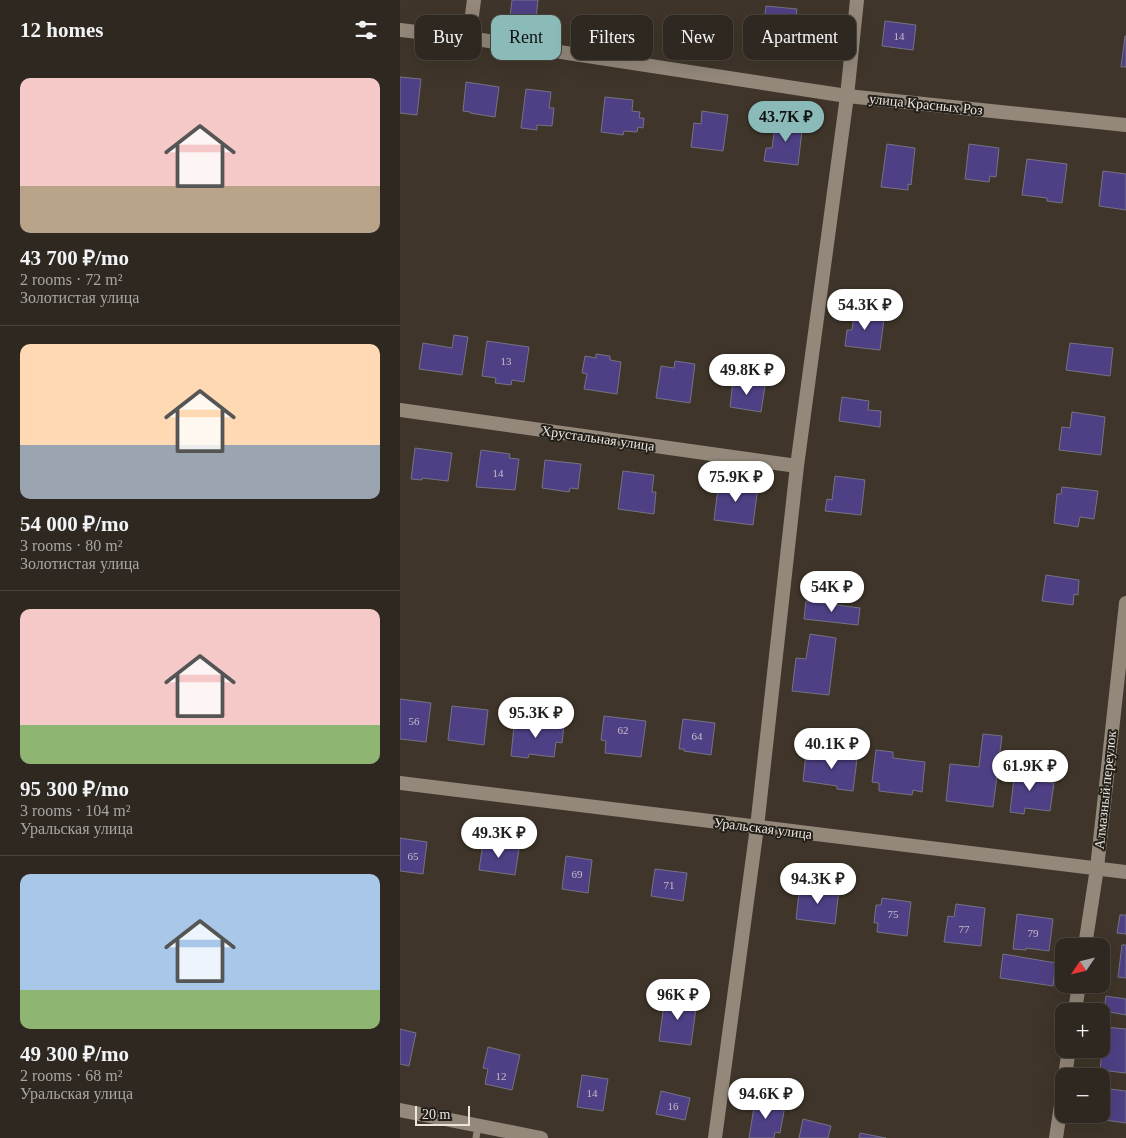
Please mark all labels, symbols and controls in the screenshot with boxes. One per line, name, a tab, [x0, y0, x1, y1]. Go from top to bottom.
chip: Buy	[415, 15, 481, 60]
chip: Rent	[491, 15, 561, 60]
chip: Filters	[571, 15, 653, 60]
chip: New	[663, 15, 733, 60]
chip: Apartment	[743, 15, 856, 60]
icon: filters	[352, 16, 380, 44]
text: 12 homes	[20, 18, 103, 42]
house number: 14	[894, 30, 905, 42]
street label: улица Красных Роз	[868, 91, 984, 118]
pin: 43.7K ₽	[740, 100, 832, 143]
text: 43.7K ₽	[759, 108, 813, 125]
icon: home	[155, 111, 245, 201]
text: 43 700 ₽/mo	[20, 246, 129, 270]
text: 2 rooms · 72 m²	[20, 271, 123, 288]
pin: 54.3K ₽	[819, 288, 911, 331]
text: Золотистая улица	[20, 289, 139, 306]
text: 54.3K ₽	[838, 296, 892, 313]
pin: 49.8K ₽	[701, 354, 793, 396]
house number: 13	[501, 355, 512, 367]
text: 49.8K ₽	[720, 361, 774, 378]
icon: home	[155, 376, 245, 466]
street label: Хрустальная улица	[540, 423, 656, 454]
pin: 75.9K ₽	[690, 460, 782, 503]
house number: 14	[493, 467, 504, 479]
text: 75.9K ₽	[709, 468, 763, 485]
text: 54 000 ₽/mo	[20, 512, 129, 536]
text: 3 rooms · 80 m²	[20, 537, 123, 554]
text: Золотистая улица	[20, 555, 139, 572]
pin: 54K ₽	[797, 570, 867, 613]
text: 54K ₽	[811, 578, 853, 595]
icon: home	[155, 641, 245, 731]
pin: 95.3K ₽	[490, 696, 582, 739]
text: 95.3K ₽	[509, 704, 563, 721]
house number: 56	[409, 715, 420, 727]
house number: 62	[618, 724, 629, 736]
pin: 40.1K ₽	[786, 728, 878, 770]
house number: 64	[692, 730, 703, 742]
street label: Алмазный переулок	[1092, 730, 1119, 850]
text: 40.1K ₽	[805, 735, 859, 752]
pin: 61.9K ₽	[984, 750, 1076, 792]
text: 61.9K ₽	[1003, 757, 1057, 774]
text: 95 300 ₽/mo	[20, 777, 129, 801]
text: 3 rooms · 104 m²	[20, 802, 131, 819]
street label: Уральская улица	[713, 815, 814, 842]
pin: 49.3K ₽	[453, 816, 545, 859]
text: Уральская улица	[20, 820, 133, 837]
text: 49.3K ₽	[472, 824, 526, 841]
house number: 65	[408, 850, 419, 862]
pin: 94.3K ₽	[772, 862, 864, 905]
house number: 69	[572, 868, 583, 880]
text: 94.3K ₽	[791, 870, 845, 887]
house number: 71	[664, 879, 675, 891]
icon: home	[155, 906, 245, 996]
house number: 75	[888, 908, 899, 920]
house number: 77	[959, 923, 970, 935]
house number: 79	[1028, 927, 1039, 939]
north arrow	[1055, 938, 1110, 992]
map controls	[1055, 938, 1110, 1123]
pin: 96K ₽	[643, 978, 713, 1021]
text: 96K ₽	[657, 986, 699, 1003]
button: +	[1055, 1003, 1110, 1058]
text: 49 300 ₽/mo	[20, 1042, 129, 1066]
text: 2 rooms · 68 m²	[20, 1067, 123, 1084]
button: −	[1055, 1068, 1110, 1123]
house number: 12	[496, 1070, 507, 1082]
pin: 94.6K ₽	[720, 1078, 812, 1120]
text: Уральская улица	[20, 1085, 133, 1102]
text: 94.6K ₽	[739, 1085, 793, 1102]
house number: 14	[587, 1087, 598, 1099]
house number: 16	[668, 1100, 679, 1112]
scale bar	[415, 1103, 470, 1126]
text: 20 m	[422, 1107, 450, 1122]

